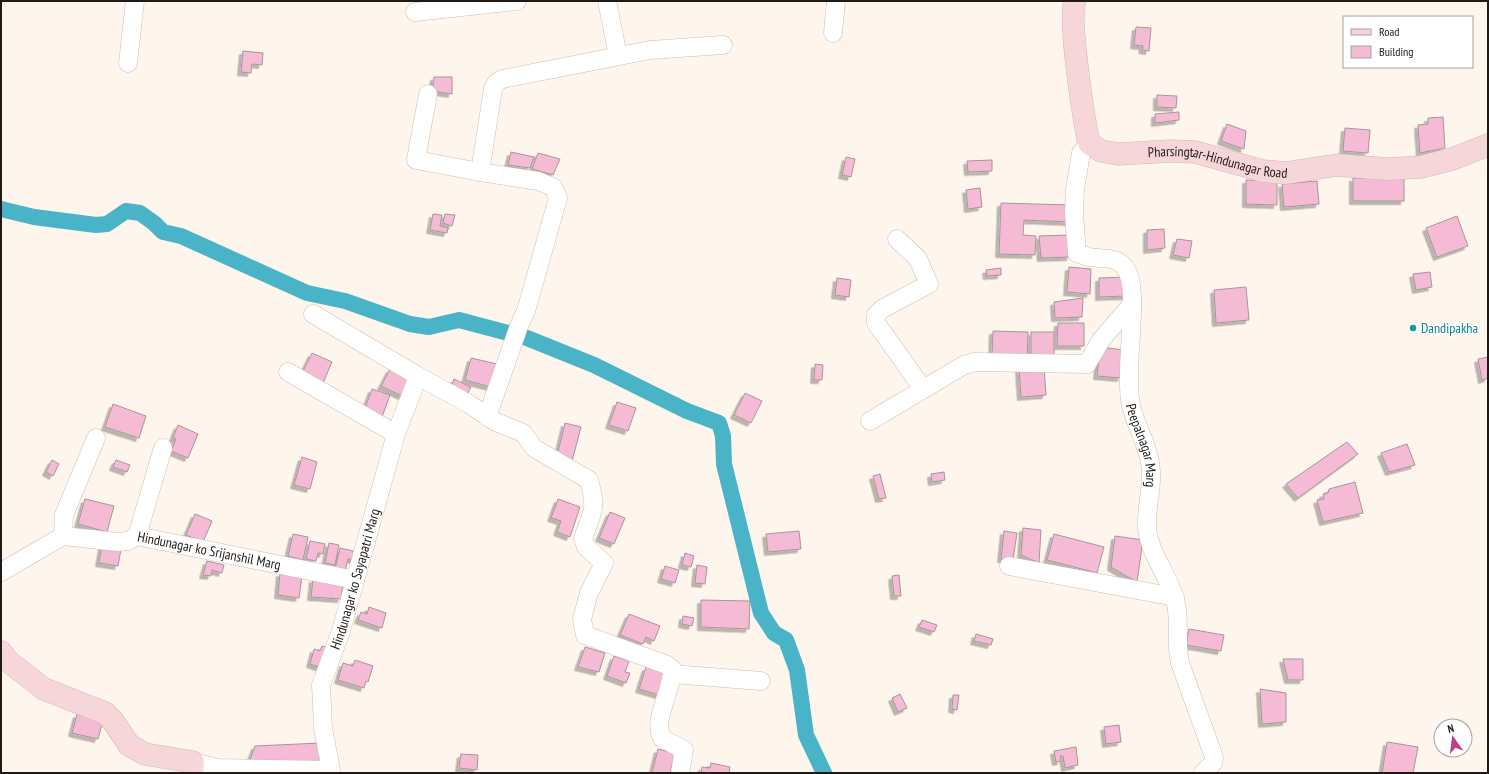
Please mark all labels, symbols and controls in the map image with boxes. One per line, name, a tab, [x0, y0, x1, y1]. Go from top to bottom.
legend	[1343, 16, 1473, 68]
text: Road	[1379, 24, 1399, 39]
text: Building	[1379, 44, 1414, 59]
street label: Pharsingtar-Hindunagar Road	[1147, 142, 1288, 182]
place label: Dandipakha	[1421, 319, 1478, 337]
marker: Dandipakha	[1408, 323, 1418, 333]
street label: Peepalnagar Marg	[1122, 402, 1160, 488]
street label: Hindunagar ko Sayapatri Marg	[326, 507, 384, 652]
street label: Hindunagar ko Srijanshil Marg	[136, 527, 282, 574]
north arrow	[1433, 718, 1473, 758]
text: N	[1446, 721, 1455, 736]

